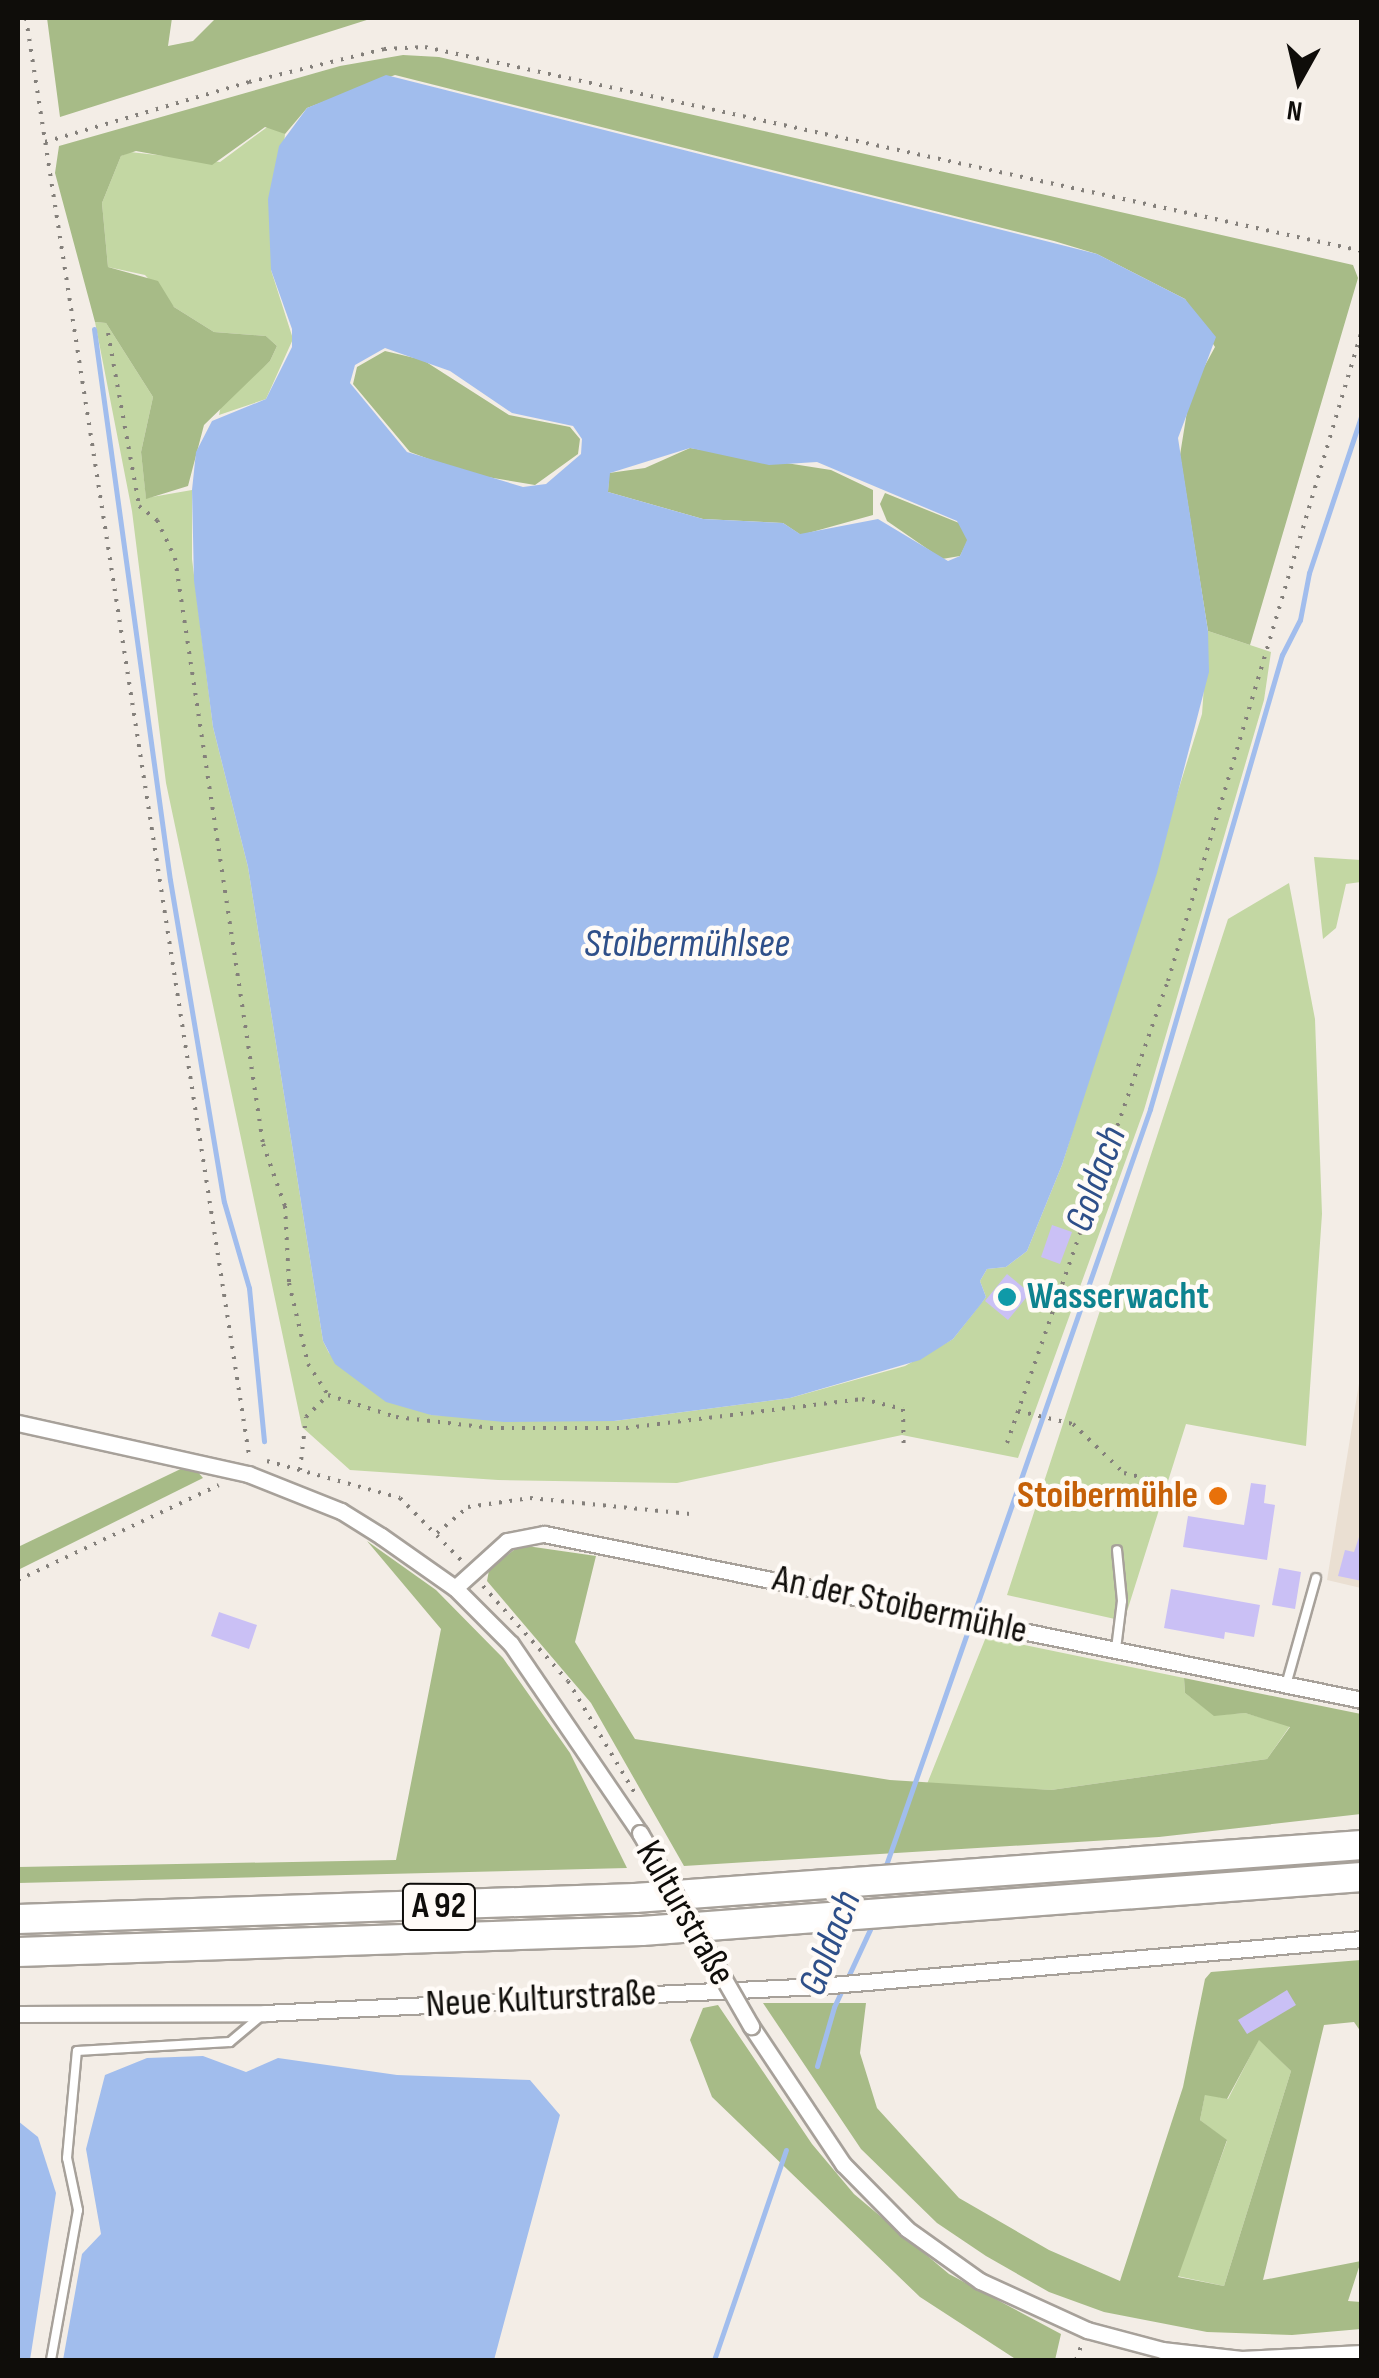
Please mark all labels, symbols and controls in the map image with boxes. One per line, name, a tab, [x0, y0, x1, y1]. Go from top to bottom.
north arrow	[1249, 30, 1349, 130]
text: N	[1285, 93, 1304, 128]
water label: Stoibermühlsee	[584, 920, 790, 968]
water label: Goldach	[1055, 1120, 1137, 1238]
place label: Wasserwacht	[1027, 1274, 1209, 1320]
marker: Wasserwacht	[996, 1286, 1018, 1308]
place label: Stoibermühle	[1017, 1473, 1198, 1519]
marker: Stoibermühle	[1207, 1485, 1229, 1507]
street label: An der Stoibermühle	[769, 1556, 1031, 1654]
street label: Kulturstraße	[626, 1833, 744, 1993]
road number: A 92	[402, 1877, 476, 1937]
water label: Goldach	[788, 1884, 872, 2002]
street label: Neue Kulturstraße	[425, 1970, 657, 2028]

